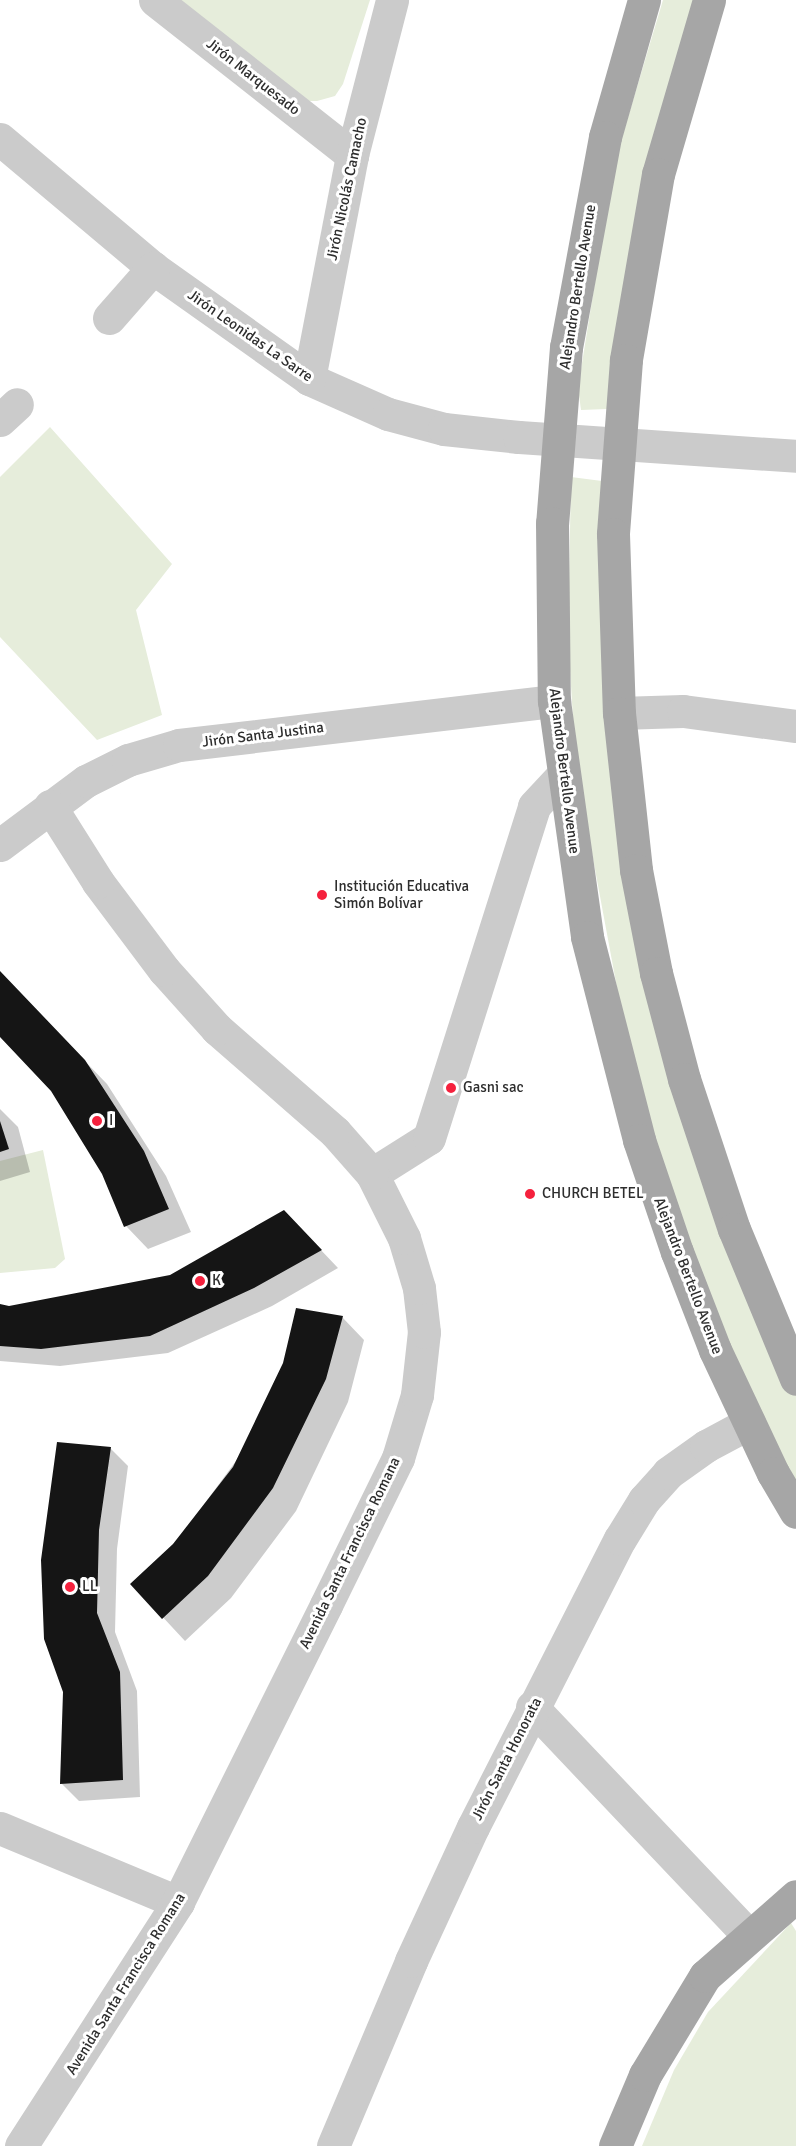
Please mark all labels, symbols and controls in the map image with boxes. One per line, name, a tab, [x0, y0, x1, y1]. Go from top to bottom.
street label: Jirón Marquesado	[203, 35, 303, 119]
street label: Jirón Nicolás Camacho	[323, 116, 371, 262]
street label: Alejandro Bertello Avenue	[556, 203, 600, 371]
street label: Jirón Leonidas La Sarre	[184, 286, 316, 386]
street label: Alejandro Bertello Avenue	[545, 687, 583, 855]
street label: Jirón Santa Justina	[201, 719, 325, 751]
place label: Institución Educativa Simón Bolívar	[334, 877, 469, 912]
marker: Institución Educativa Simón Bolívar	[315, 888, 329, 902]
place label: Gasni sac	[463, 1079, 524, 1097]
marker: Gasni sac	[444, 1081, 458, 1095]
place label: I	[109, 1112, 113, 1130]
marker: I	[90, 1114, 104, 1128]
place label: CHURCH BETEL	[542, 1185, 644, 1203]
marker: CHURCH BETEL	[523, 1187, 537, 1201]
street label: Alejandro Bertello Avenue	[650, 1195, 726, 1357]
place label: K	[212, 1272, 221, 1290]
marker: K	[193, 1274, 207, 1288]
street label: Avenida Santa Francisca Romana	[296, 1454, 404, 1652]
place label: LL	[82, 1578, 97, 1596]
marker: LL	[63, 1580, 77, 1594]
street label: Jirón Santa Honorata	[468, 1695, 546, 1823]
street label: Avenida Santa Francisca Romana	[62, 1890, 190, 2078]

